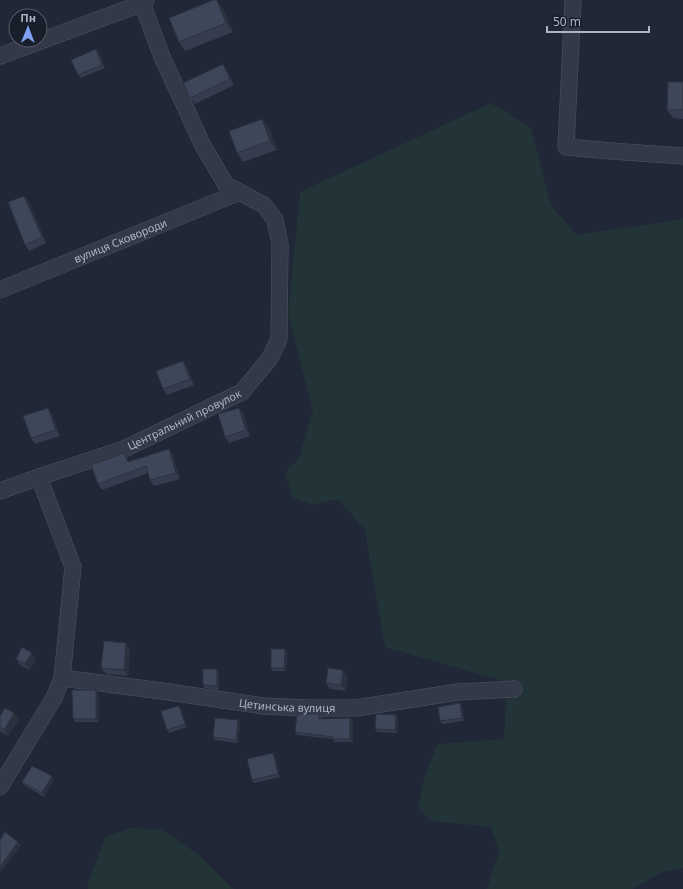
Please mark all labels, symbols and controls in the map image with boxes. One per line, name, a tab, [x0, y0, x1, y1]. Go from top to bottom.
north arrow	[8, 8, 48, 48]
scale bar	[547, 8, 649, 34]
text: Пн	[20, 10, 36, 25]
text: 50 m	[553, 13, 581, 30]
street label: вулиця Сковороди	[71, 215, 169, 266]
street label: Центральний провулок	[125, 385, 244, 453]
street label: Цетинська вулиця	[238, 695, 335, 715]

